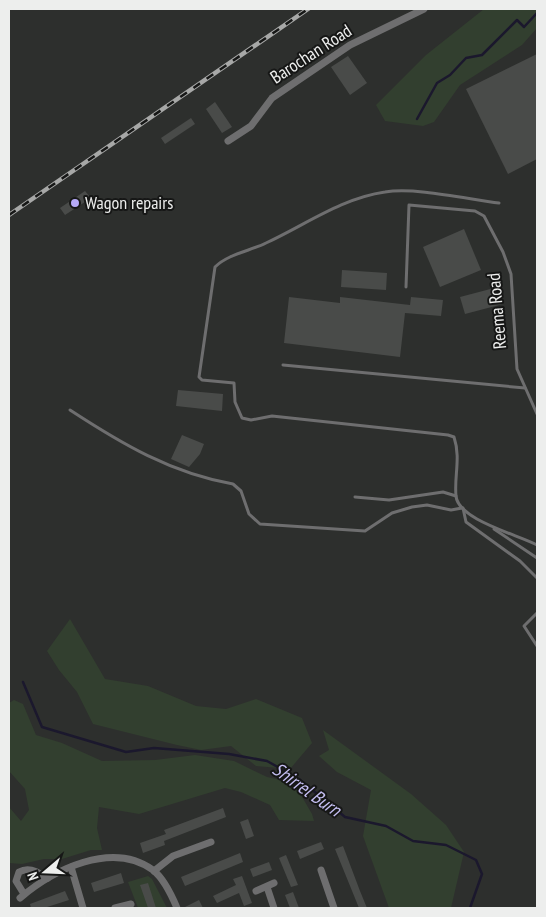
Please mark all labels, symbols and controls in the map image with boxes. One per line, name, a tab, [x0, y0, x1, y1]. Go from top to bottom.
street label: Barochan Road	[266, 19, 356, 88]
place label: Wagon repairs	[85, 191, 173, 214]
marker: Wagon repairs	[69, 197, 81, 209]
street label: Reema Road	[482, 272, 511, 350]
water label: Shirrel Burn	[268, 757, 347, 822]
north arrow	[20, 847, 70, 897]
text: N	[23, 870, 42, 883]

